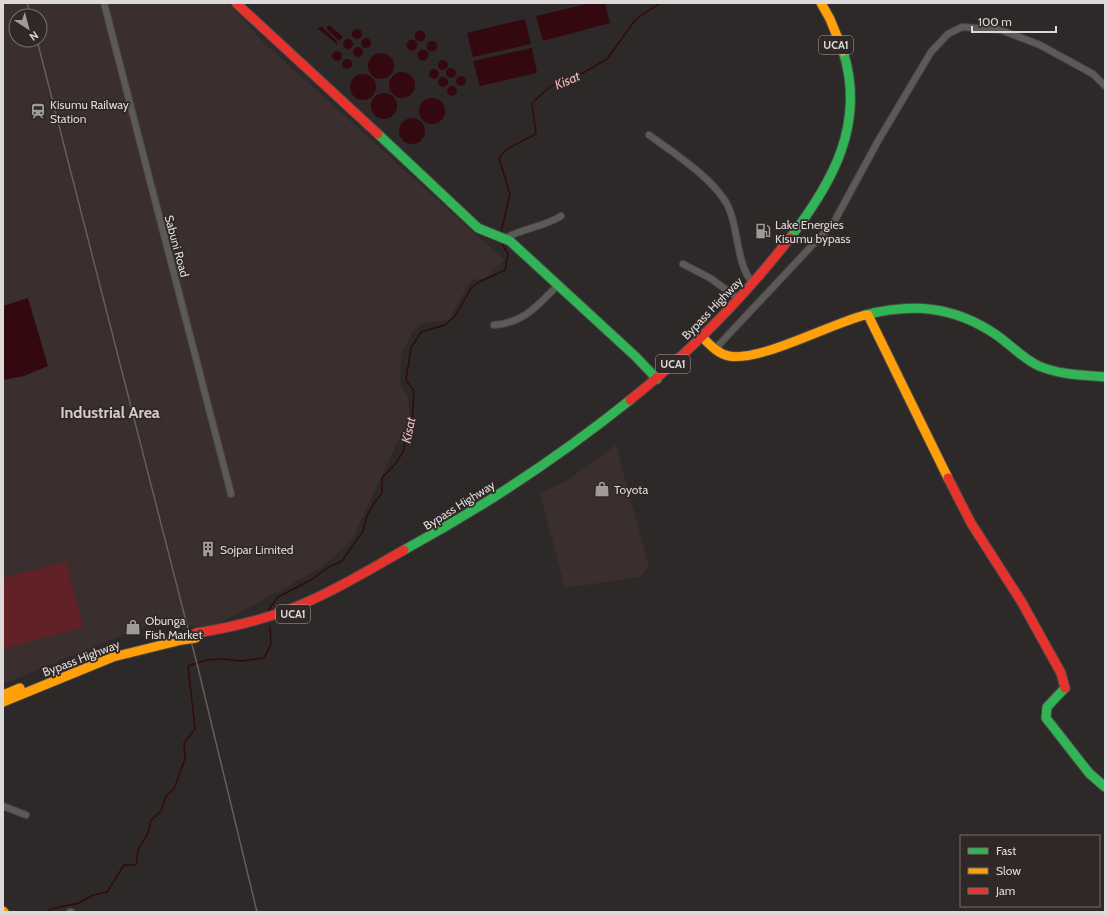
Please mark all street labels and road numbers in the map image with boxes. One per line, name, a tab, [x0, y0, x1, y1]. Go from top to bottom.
road number: UCA1	[819, 36, 853, 54]
street label: Sabuni Road	[162, 213, 192, 279]
street label: Bypass Highway	[678, 273, 746, 343]
road number: UCA1	[656, 355, 690, 373]
street label: Bypass Highway	[420, 477, 498, 533]
road number: UCA1	[276, 605, 310, 623]
street label: Bypass Highway	[40, 636, 122, 680]

